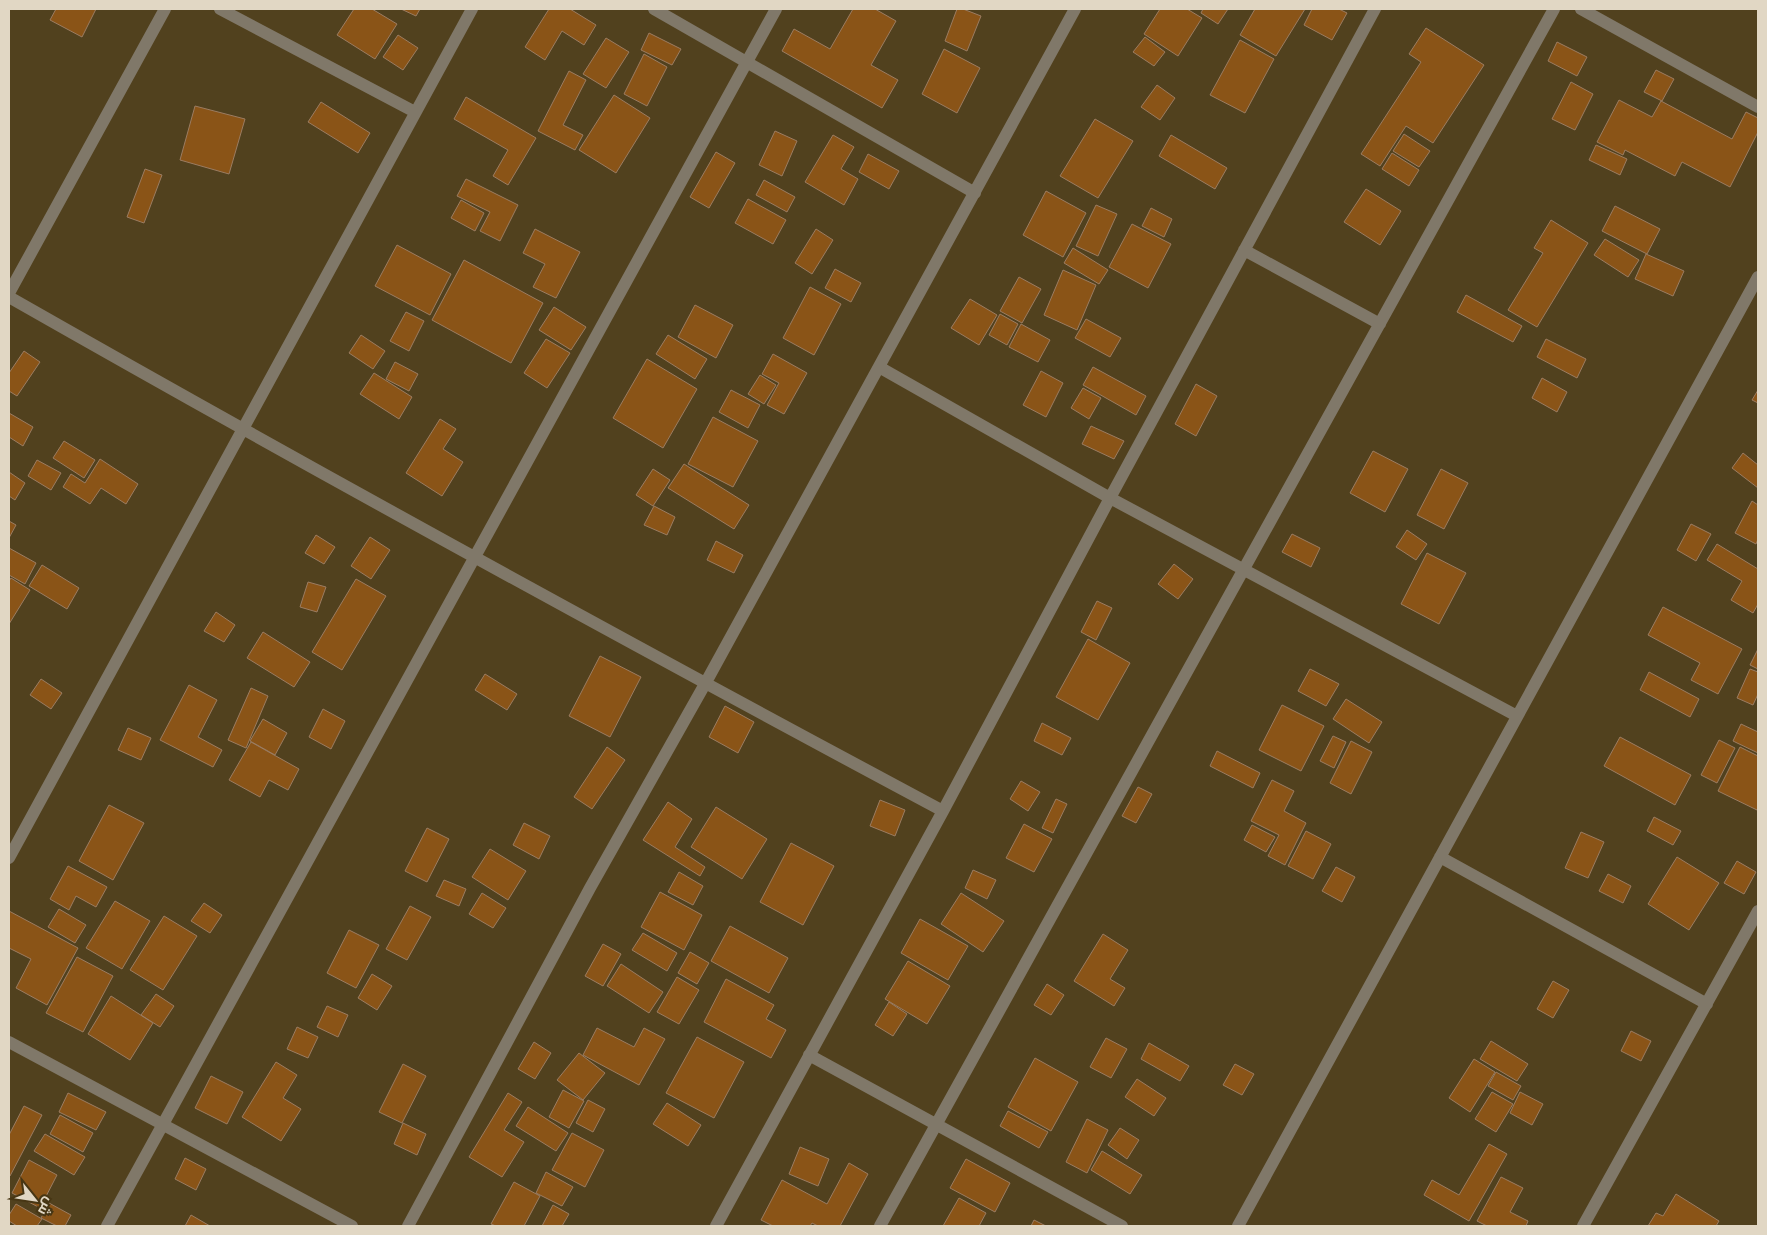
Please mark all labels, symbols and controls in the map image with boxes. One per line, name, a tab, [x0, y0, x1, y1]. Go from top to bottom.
north arrow	[10, 1175, 60, 1225]
text: ش	[34, 1194, 58, 1218]

